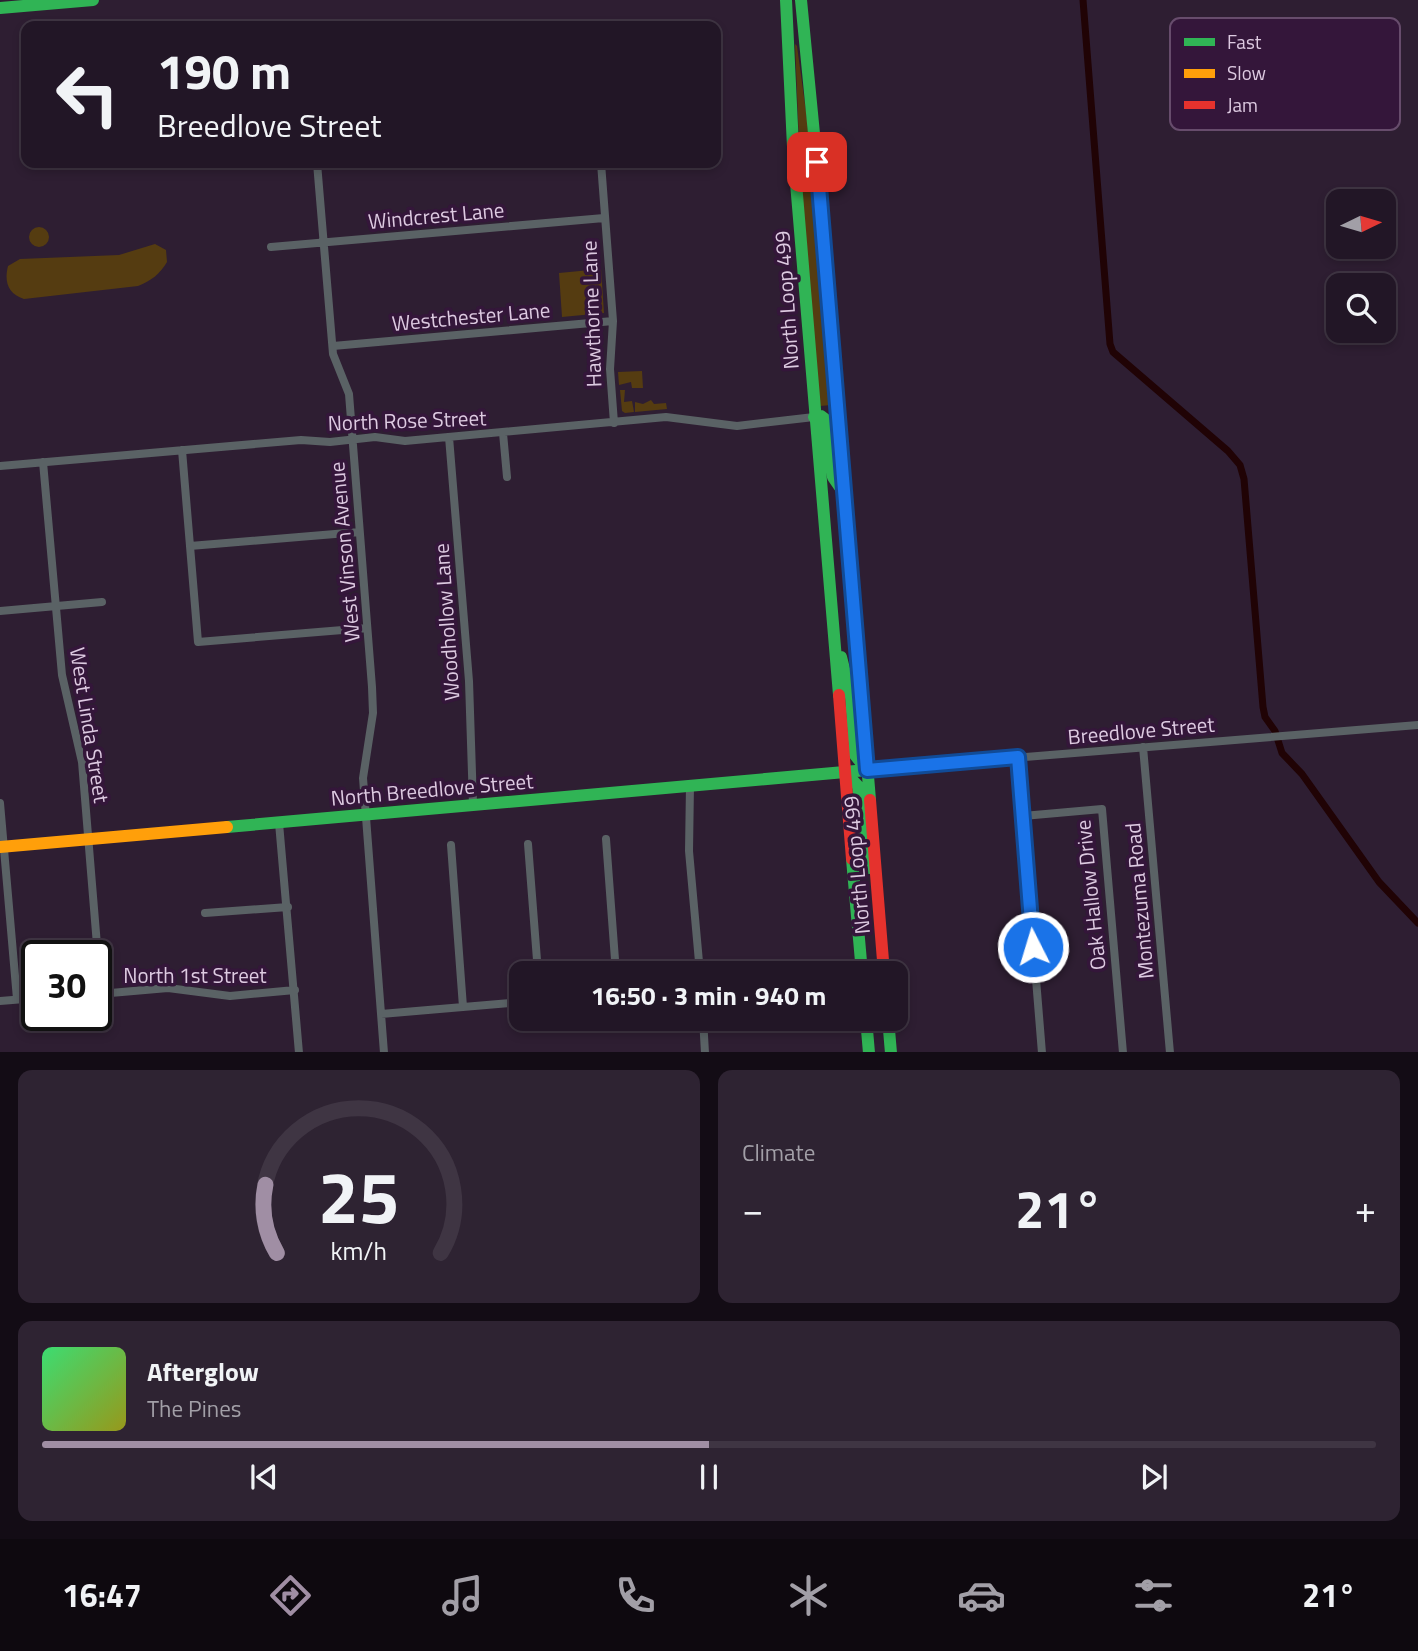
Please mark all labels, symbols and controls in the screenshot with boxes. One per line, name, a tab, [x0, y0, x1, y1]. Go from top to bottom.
legend	[1170, 18, 1400, 130]
text: Fast	[1227, 27, 1262, 56]
text: 190 m	[157, 33, 291, 108]
icon: left	[42, 49, 133, 140]
text: Slow	[1227, 58, 1266, 87]
text: Jam	[1227, 90, 1258, 119]
text: Breedlove Street	[157, 101, 382, 149]
pin	[787, 132, 847, 192]
icon: arrive	[798, 143, 836, 181]
north arrow	[1326, 189, 1396, 259]
map controls	[1326, 189, 1396, 343]
street label: Windcrest Lane	[367, 193, 505, 237]
street label: North Loop 499	[765, 230, 807, 370]
street label: Hawthorne Lane	[572, 240, 610, 388]
button: search	[1326, 273, 1396, 343]
street label: Westchester Lane	[390, 293, 552, 339]
street label: North Rose Street	[327, 401, 487, 439]
street label: West Vinson Avenue	[320, 460, 368, 644]
street label: Woodhollow Lane	[425, 542, 467, 702]
street label: West Linda Street	[62, 645, 118, 806]
street label: Breedlove Street	[1066, 708, 1216, 752]
street label: North Breedlove Street	[329, 764, 535, 814]
street label: North Loop 499	[834, 794, 878, 936]
street label: Oak Hallow Drive	[1066, 818, 1114, 972]
street label: Montezuma Road	[1116, 822, 1162, 980]
position arrow	[996, 910, 1070, 984]
speed limit sign: 30	[21, 940, 112, 1031]
street label: North 1st Street	[123, 959, 267, 991]
text: 16:50 · 3 min · 940 m	[591, 976, 826, 1015]
text: Climate	[742, 1135, 815, 1170]
text: 25	[318, 1141, 400, 1251]
text: 21°	[1015, 1169, 1103, 1248]
text: −	[742, 1180, 763, 1238]
text: +	[1355, 1180, 1376, 1238]
text: km/h	[331, 1231, 387, 1269]
text: Afterglow	[147, 1352, 259, 1391]
text: The Pines	[147, 1391, 241, 1426]
icon: previous	[245, 1458, 283, 1496]
icon: pause	[690, 1458, 728, 1496]
icon: next	[1135, 1458, 1173, 1496]
text: 16:47	[62, 1571, 142, 1619]
icon: directions	[266, 1571, 315, 1620]
icon: music	[438, 1571, 487, 1620]
icon: phone	[611, 1571, 660, 1620]
icon: climate	[784, 1571, 833, 1620]
icon: car	[957, 1571, 1006, 1620]
icon: filters	[1129, 1571, 1178, 1620]
text: 21°	[1302, 1571, 1356, 1619]

